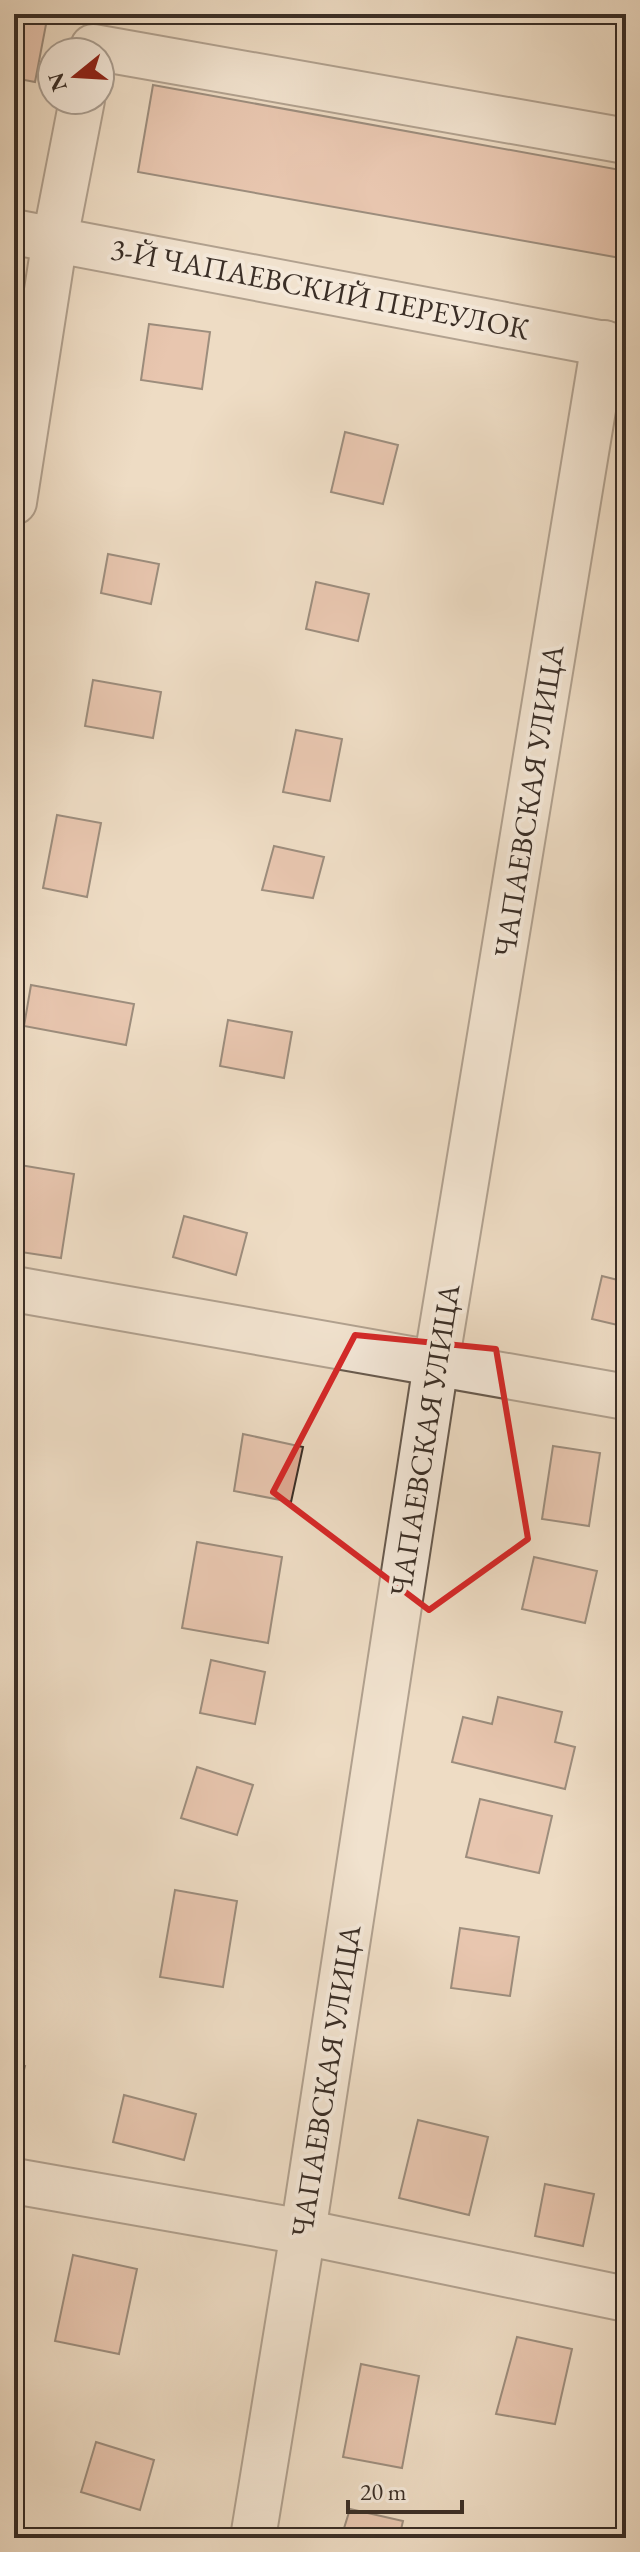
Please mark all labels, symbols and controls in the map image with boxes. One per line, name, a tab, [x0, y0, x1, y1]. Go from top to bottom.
north arrow	[36, 36, 116, 116]
text: N	[41, 69, 74, 95]
street label: 3-Й ЧАПАЕВСКИЙ ПЕРЕУЛОК	[108, 229, 533, 348]
street label: ЧАПАЕВСКАЯ УЛИЦА	[485, 642, 573, 960]
street label: ЧАПАЕВСКАЯ УЛИЦА	[381, 1281, 469, 1599]
street label: ЧАПАЕВСКАЯ УЛИЦА	[282, 1922, 370, 2240]
scale bar	[348, 2464, 462, 2514]
text: 20 m	[360, 2476, 407, 2507]

